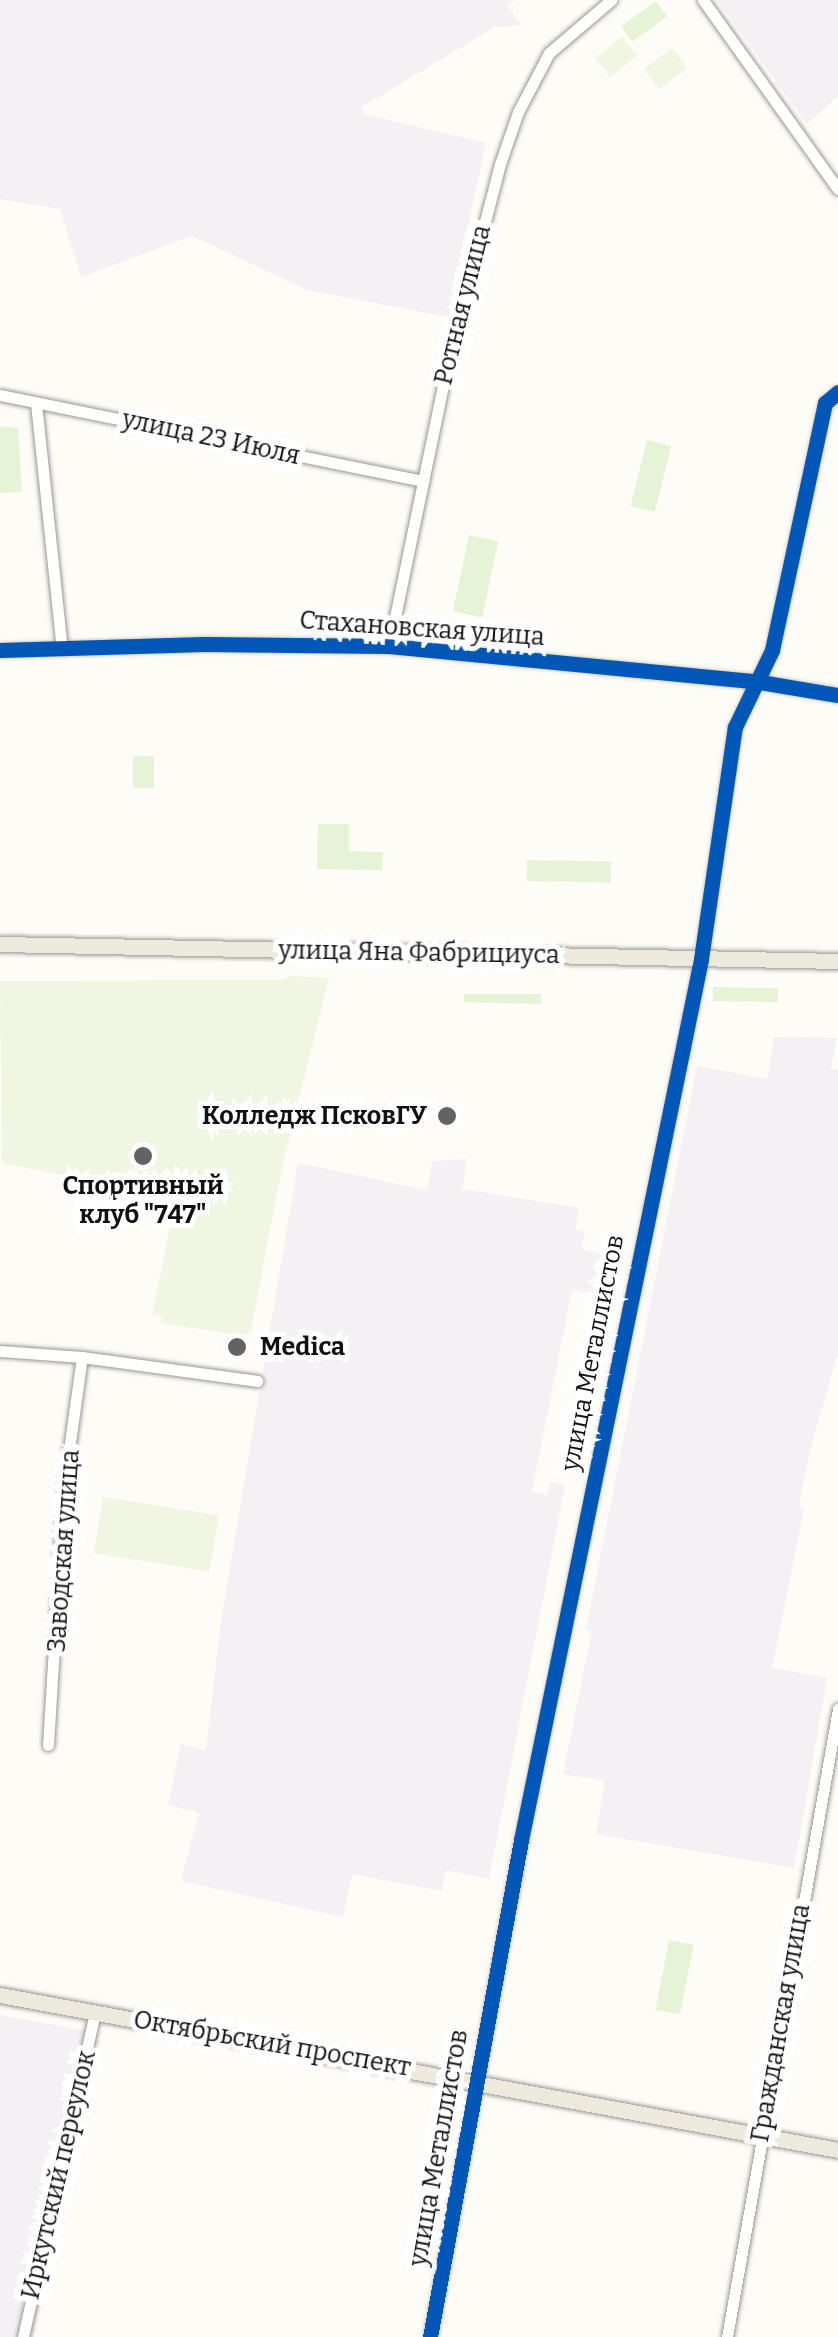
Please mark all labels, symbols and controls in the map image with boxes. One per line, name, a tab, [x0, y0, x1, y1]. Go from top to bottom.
street label: Ротная улица	[429, 222, 497, 388]
street label: улица 23 Июля	[119, 405, 303, 471]
street label: Стахановская улица	[298, 605, 546, 653]
street label: улица Яна Фабрициуса	[278, 936, 560, 970]
place label: Колледж ПсковГУ	[202, 1101, 427, 1131]
marker: Колледж ПсковГУ	[436, 1105, 458, 1127]
marker: Спортивный клуб "747"	[132, 1145, 154, 1167]
place label: Спортивный клуб "747"	[62, 1172, 224, 1231]
street label: улица Металлистов	[555, 1232, 631, 1474]
place label: Medica	[260, 1332, 345, 1362]
marker: Medica	[224, 1334, 250, 1360]
street label: Заводская улица	[42, 1449, 86, 1653]
street label: Гражданская улица	[745, 1902, 817, 2144]
street label: Октябрьский проспект	[131, 2005, 413, 2083]
street label: улица Металлистов	[403, 2027, 475, 2269]
street label: Иркутский переулок	[16, 2048, 102, 2302]

